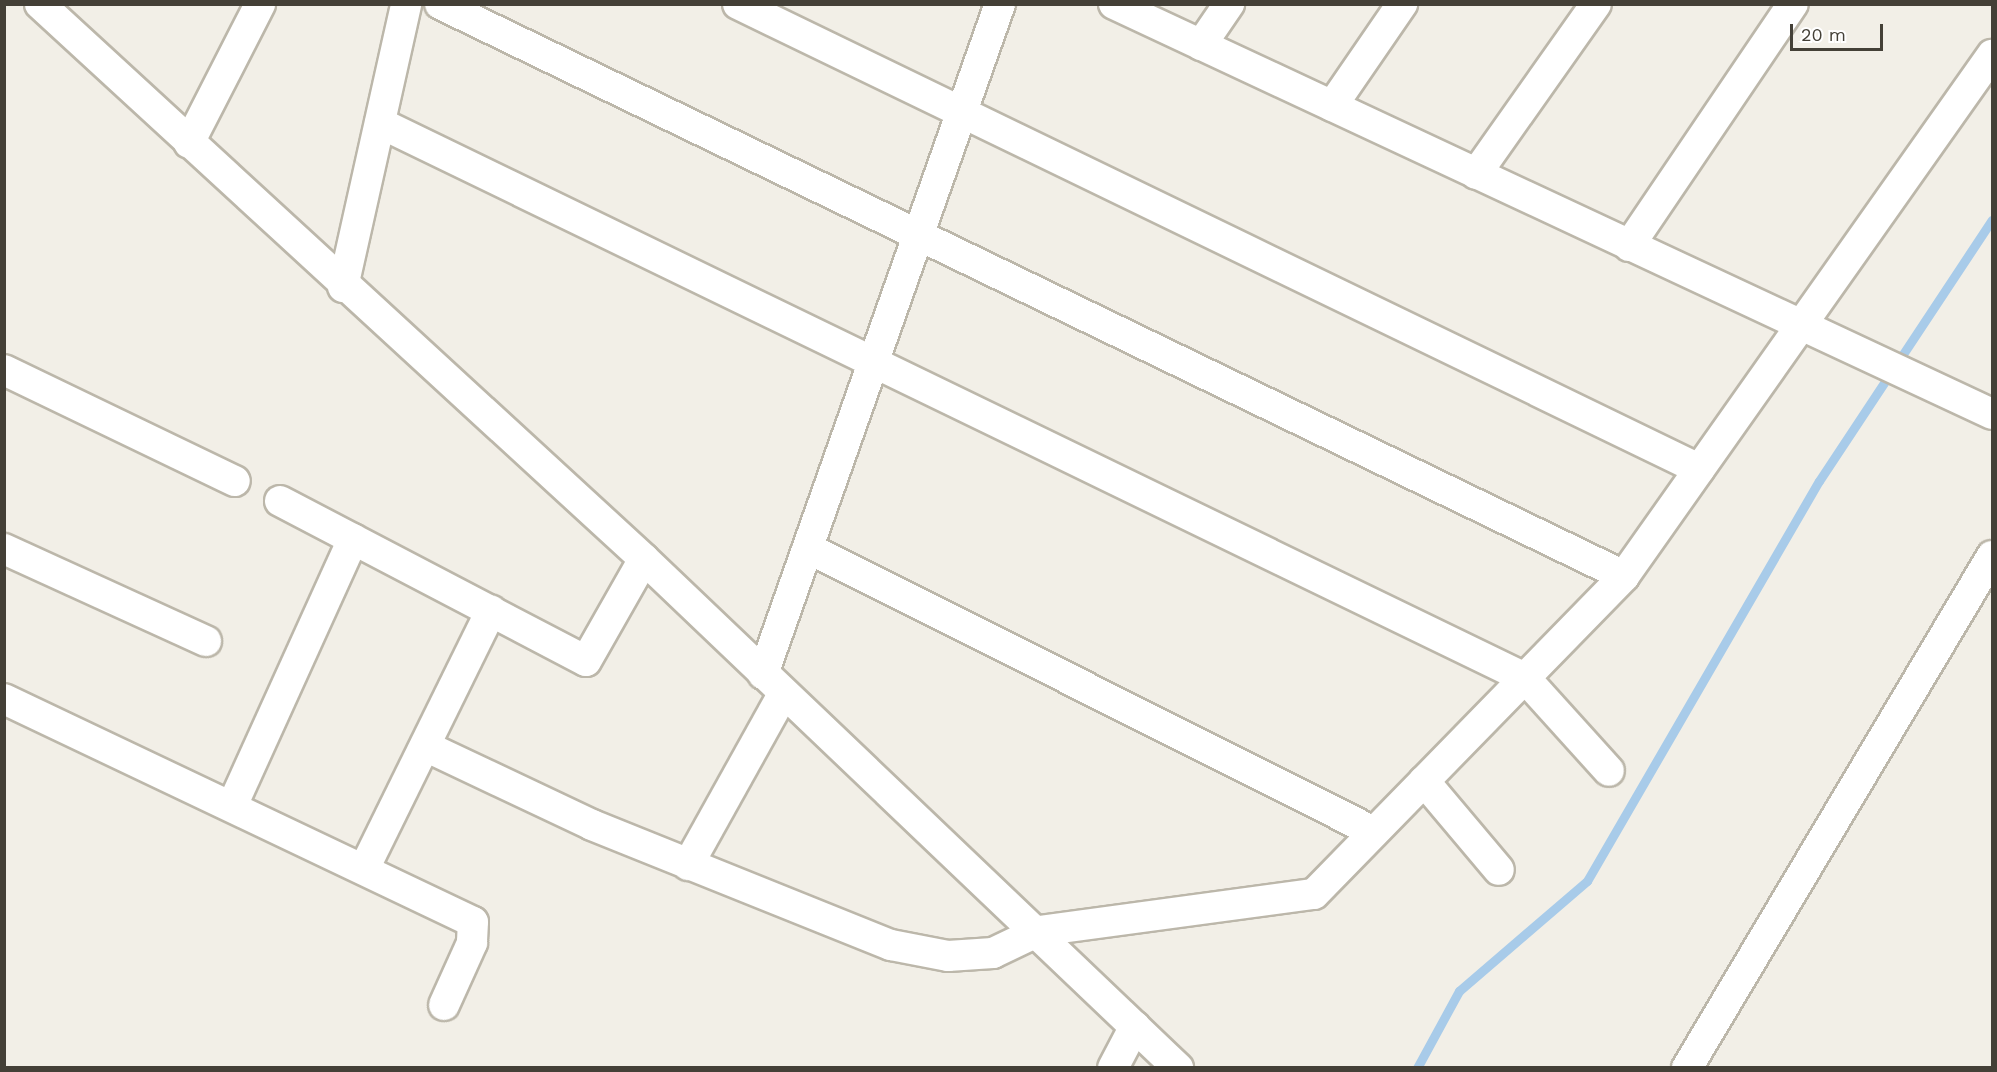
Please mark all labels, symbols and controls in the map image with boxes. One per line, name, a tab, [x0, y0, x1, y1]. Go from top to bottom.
scale bar	[1793, 12, 1886, 50]
text: 20 m	[1801, 24, 1846, 45]

